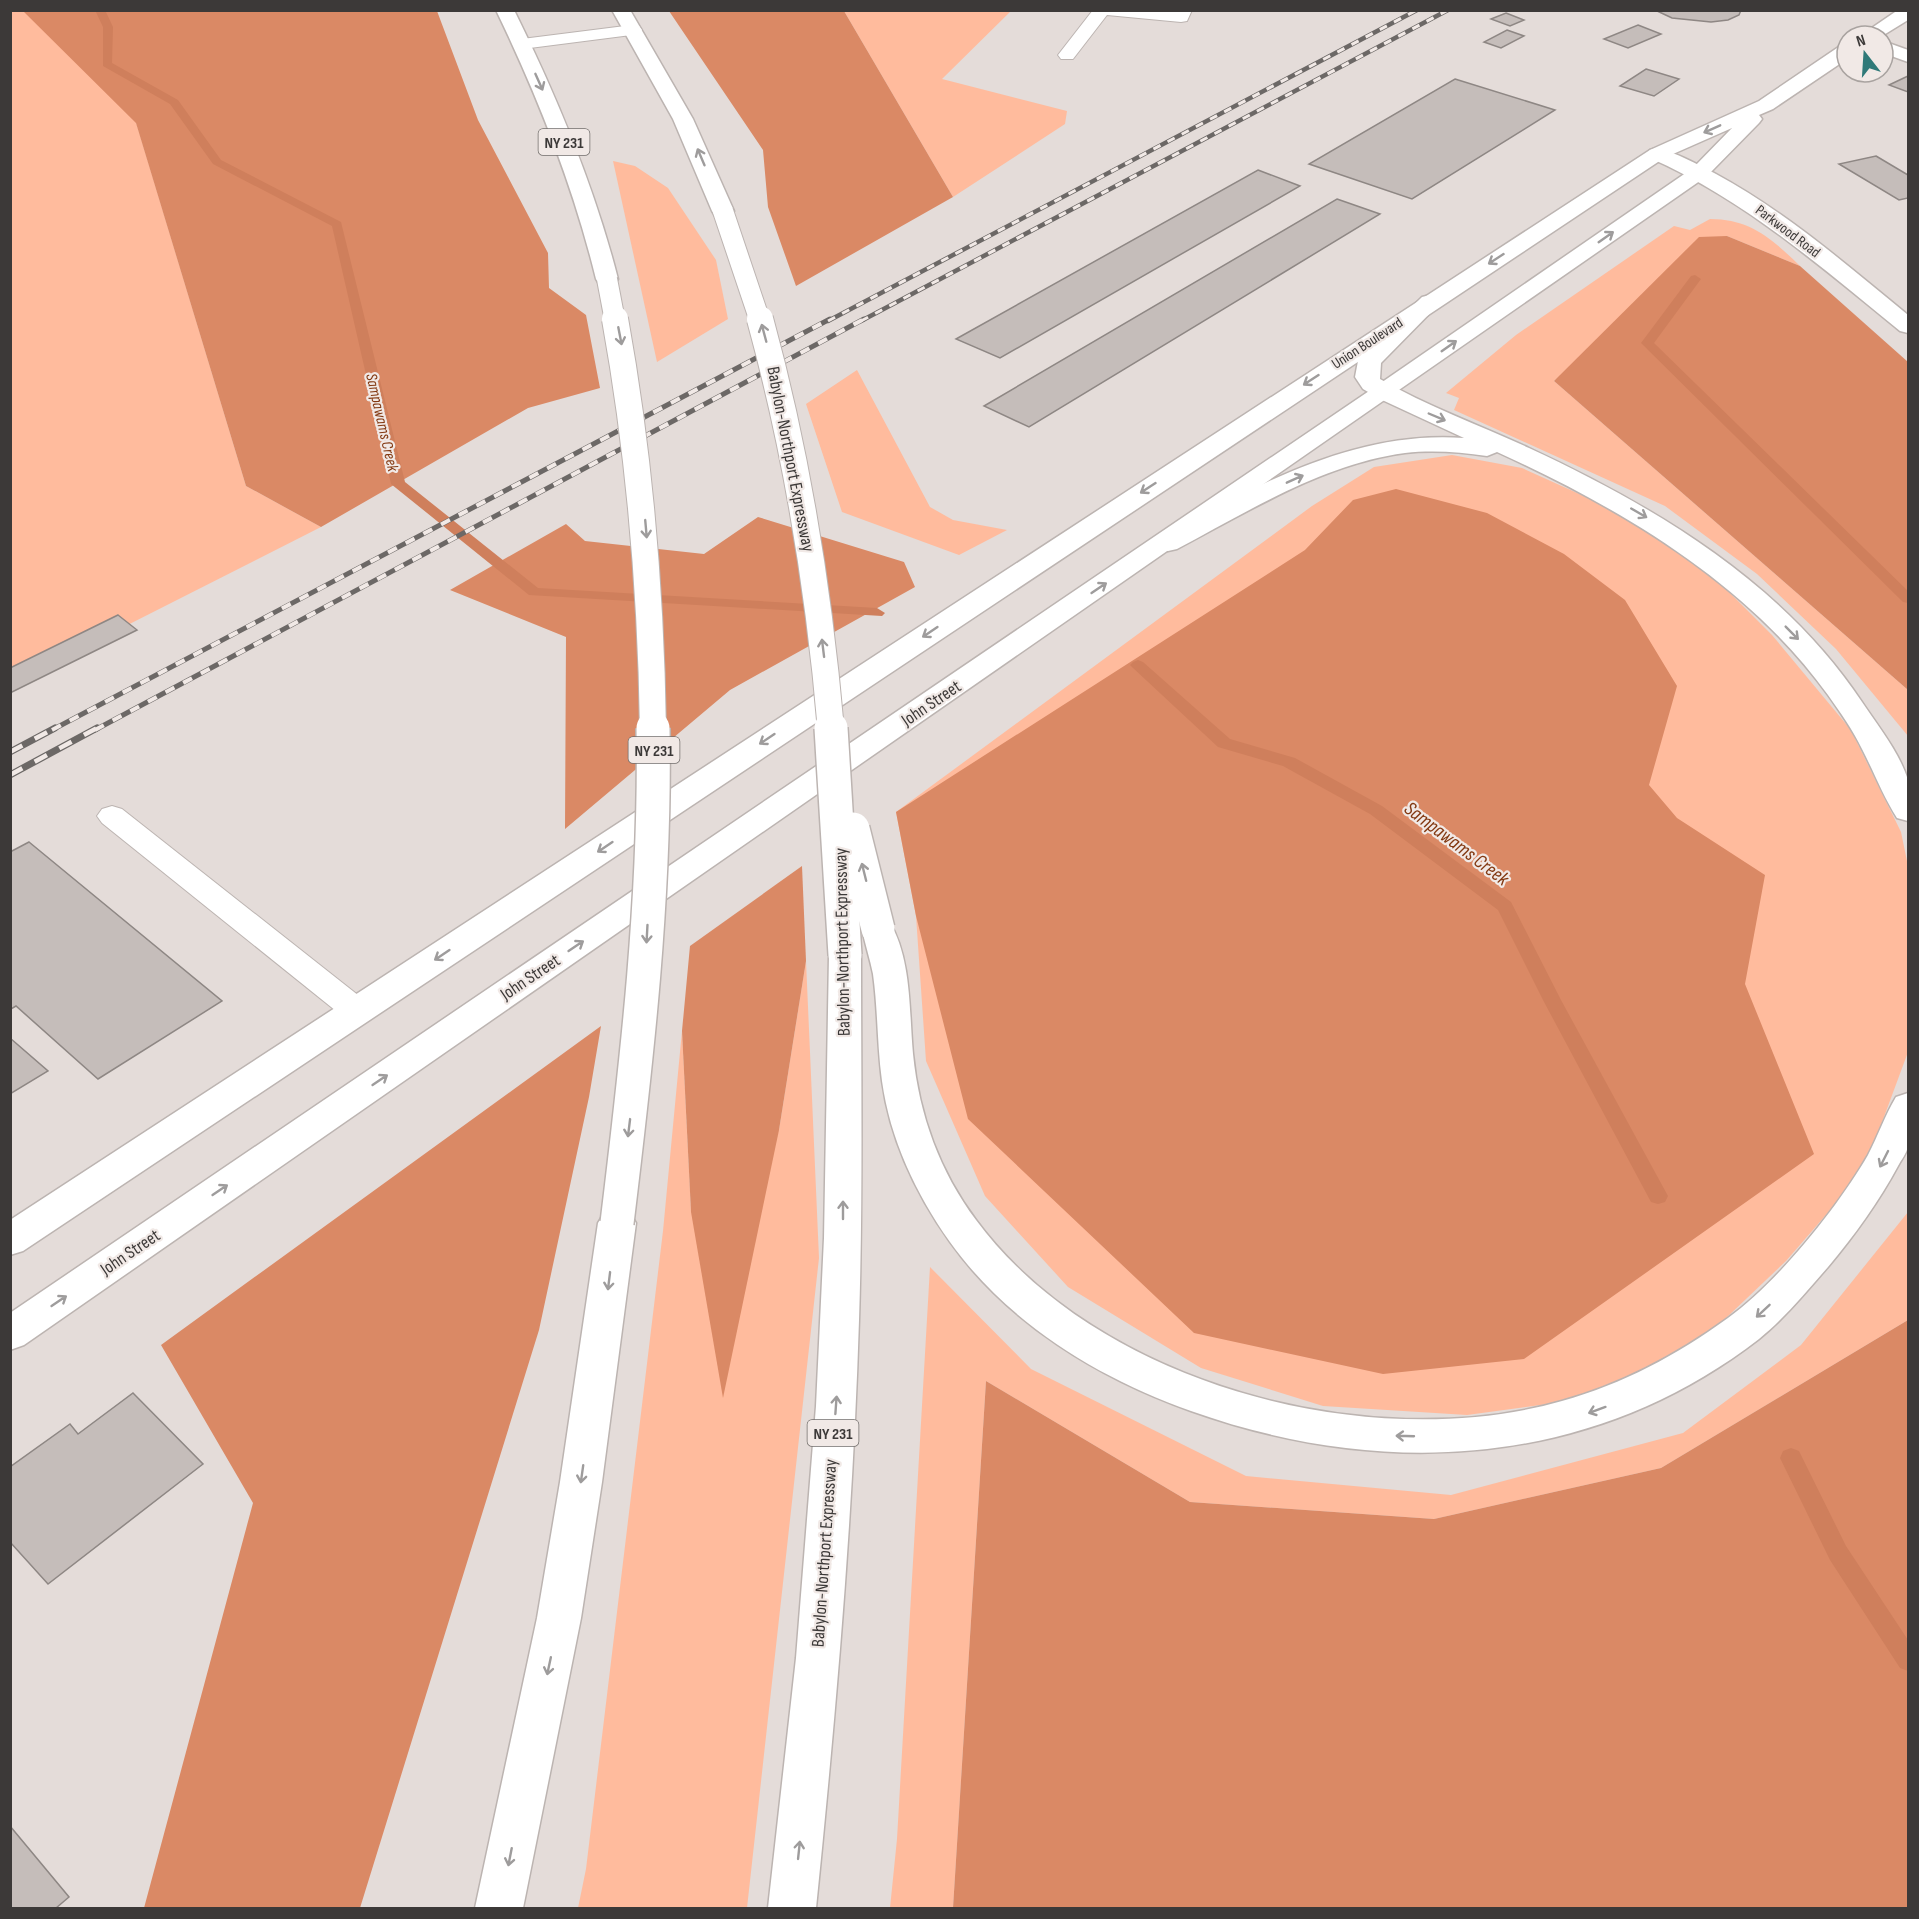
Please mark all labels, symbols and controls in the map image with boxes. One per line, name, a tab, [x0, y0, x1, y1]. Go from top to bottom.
north arrow	[1835, 24, 1895, 84]
text: N	[1854, 31, 1868, 51]
one-way arrow	[534, 73, 545, 91]
one-way arrow	[1704, 123, 1722, 135]
road number: NY 231	[538, 129, 590, 155]
one-way arrow	[694, 149, 706, 167]
street label: Parkwood Road	[1751, 201, 1824, 262]
one-way arrow	[1598, 231, 1614, 243]
one-way arrow	[1488, 253, 1505, 265]
street label: Union Boulevard	[1328, 313, 1407, 374]
one-way arrow	[758, 324, 770, 343]
one-way arrow	[615, 325, 626, 345]
one-way arrow	[1441, 340, 1457, 352]
street label: Babylon-Northport Expressway	[762, 365, 819, 554]
water label: Sampawams Creek	[361, 372, 402, 474]
one-way arrow	[1303, 374, 1319, 386]
one-way arrow	[1428, 412, 1446, 423]
one-way arrow	[1286, 473, 1304, 484]
one-way arrow	[1140, 482, 1157, 494]
one-way arrow	[1629, 508, 1647, 519]
one-way arrow	[641, 518, 652, 538]
one-way arrow	[1090, 582, 1107, 594]
one-way arrow	[1784, 625, 1799, 640]
one-way arrow	[922, 626, 939, 638]
one-way arrow	[817, 639, 828, 659]
street label: John Street	[897, 676, 966, 732]
one-way arrow	[759, 733, 776, 745]
road number: NY 231	[628, 737, 680, 763]
water label: Sampawams Creek	[1399, 797, 1514, 891]
one-way arrow	[597, 841, 613, 853]
street label: Babylon-Northport Expressway	[830, 848, 855, 1036]
one-way arrow	[858, 863, 870, 882]
one-way arrow	[641, 923, 652, 943]
one-way arrow	[567, 940, 584, 952]
one-way arrow	[434, 949, 451, 961]
street label: John Street	[496, 950, 565, 1006]
one-way arrow	[372, 1074, 388, 1086]
one-way arrow	[624, 1117, 635, 1137]
one-way arrow	[1878, 1150, 1889, 1168]
one-way arrow	[211, 1184, 228, 1197]
one-way arrow	[837, 1201, 849, 1221]
street label: John Street	[96, 1225, 165, 1281]
one-way arrow	[604, 1271, 615, 1290]
one-way arrow	[50, 1295, 66, 1307]
one-way arrow	[1756, 1303, 1771, 1317]
one-way arrow	[830, 1395, 841, 1415]
one-way arrow	[1588, 1405, 1606, 1416]
road number: NY 231	[808, 1420, 858, 1446]
one-way arrow	[1395, 1430, 1415, 1442]
street label: Babylon-Northport Expressway	[807, 1458, 842, 1648]
one-way arrow	[577, 1464, 588, 1483]
one-way arrow	[543, 1656, 554, 1675]
one-way arrow	[793, 1841, 804, 1861]
one-way arrow	[503, 1847, 515, 1866]

